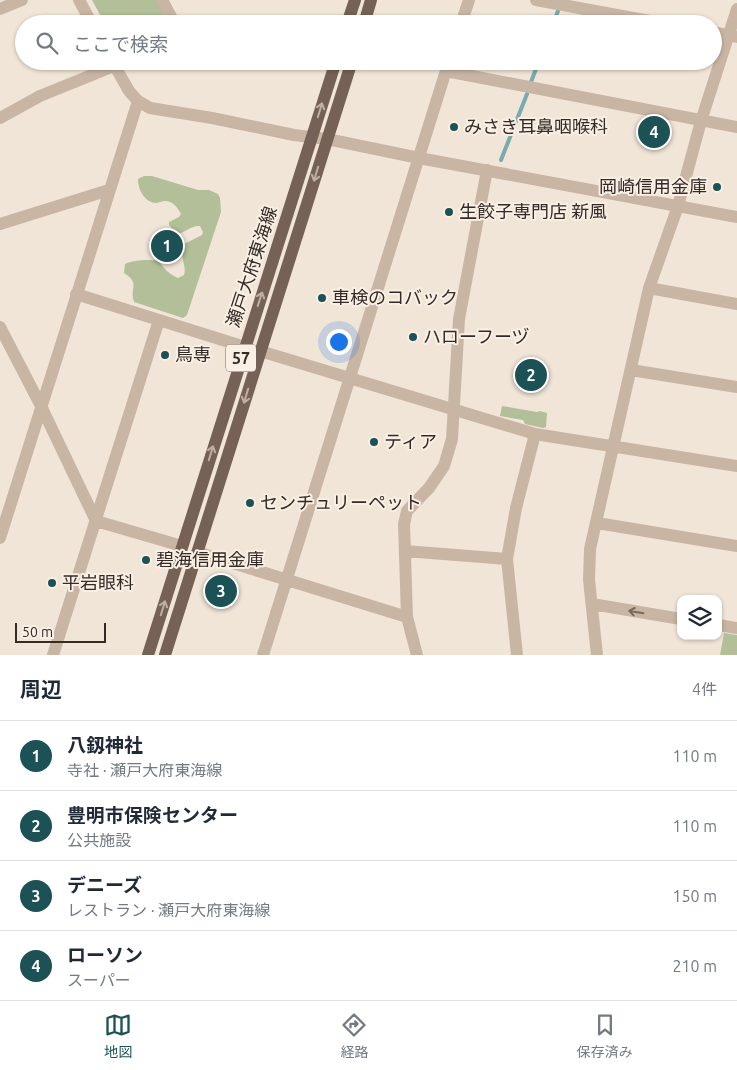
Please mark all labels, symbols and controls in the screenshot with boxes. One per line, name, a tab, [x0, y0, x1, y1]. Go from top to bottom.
search box	[15, 15, 722, 70]
icon: search	[33, 29, 61, 57]
text: ここで検索	[73, 33, 168, 55]
one-way arrow	[316, 103, 326, 119]
pin: 4	[638, 113, 670, 151]
place label: みさき耳鼻咽喉科	[464, 116, 608, 136]
marker: みさき耳鼻咽喉科	[448, 121, 460, 133]
one-way arrow	[311, 166, 320, 182]
place label: 岡崎信用金庫	[599, 176, 707, 196]
marker: 岡崎信用金庫	[711, 181, 723, 193]
place label: 生餃子専門店 新風	[459, 201, 607, 221]
street label: 瀬戸大府東海線	[222, 204, 280, 330]
marker: 生餃子専門店 新風	[443, 206, 455, 218]
pin: 1	[151, 227, 183, 265]
place label: 車検のコバック	[332, 287, 458, 307]
one-way arrow	[256, 291, 266, 307]
marker: 車検のコバック	[316, 292, 328, 304]
place label: ハローフーヅ	[423, 326, 530, 346]
your location	[326, 329, 352, 355]
marker: ハローフーヅ	[407, 331, 419, 343]
place label: 鳥専	[175, 344, 211, 364]
road number: 57	[226, 344, 256, 372]
marker: 鳥専	[159, 349, 171, 361]
pin: 2	[515, 356, 547, 394]
one-way arrow	[240, 388, 250, 404]
place label: ティア	[384, 431, 437, 451]
marker: ティア	[368, 436, 380, 448]
one-way arrow	[207, 446, 217, 462]
place label: センチュリーペット	[260, 492, 422, 512]
marker: センチュリーペット	[244, 497, 256, 509]
place label: 碧海信用金庫	[156, 549, 264, 569]
marker: 碧海信用金庫	[140, 554, 152, 566]
place label: 平岩眼科	[62, 572, 134, 592]
pin: 3	[205, 572, 237, 610]
marker: 平岩眼科	[46, 577, 58, 589]
map controls	[677, 595, 722, 640]
button: layers	[677, 595, 722, 640]
one-way arrow	[158, 601, 168, 617]
one-way arrow	[629, 606, 645, 616]
scale bar	[15, 620, 106, 643]
text: 50 m	[22, 624, 53, 640]
text: 周辺	[20, 677, 62, 701]
text: 4件	[692, 680, 717, 698]
text: 八釼神社	[67, 734, 143, 756]
text: 1	[31, 747, 41, 765]
text: 110 m	[672, 747, 717, 765]
text: 寺社 · 瀬戸大府東海線	[67, 761, 222, 779]
text: 豊明市保険センター	[67, 804, 238, 826]
text: 2	[31, 817, 41, 835]
text: 110 m	[672, 817, 717, 835]
text: 公共施設	[67, 831, 131, 849]
text: デニーズ	[67, 874, 142, 896]
text: 3	[31, 887, 41, 905]
text: 150 m	[672, 887, 717, 905]
text: レストラン · 瀬戸大府東海線	[67, 901, 270, 919]
text: ローソン	[67, 944, 143, 966]
text: 4	[31, 957, 41, 975]
text: 210 m	[672, 957, 717, 975]
text: スーパー	[67, 971, 131, 989]
tab: 地図	[104, 1011, 132, 1061]
tab: 経路	[340, 1011, 368, 1061]
tab: 保存済み	[577, 1011, 633, 1061]

